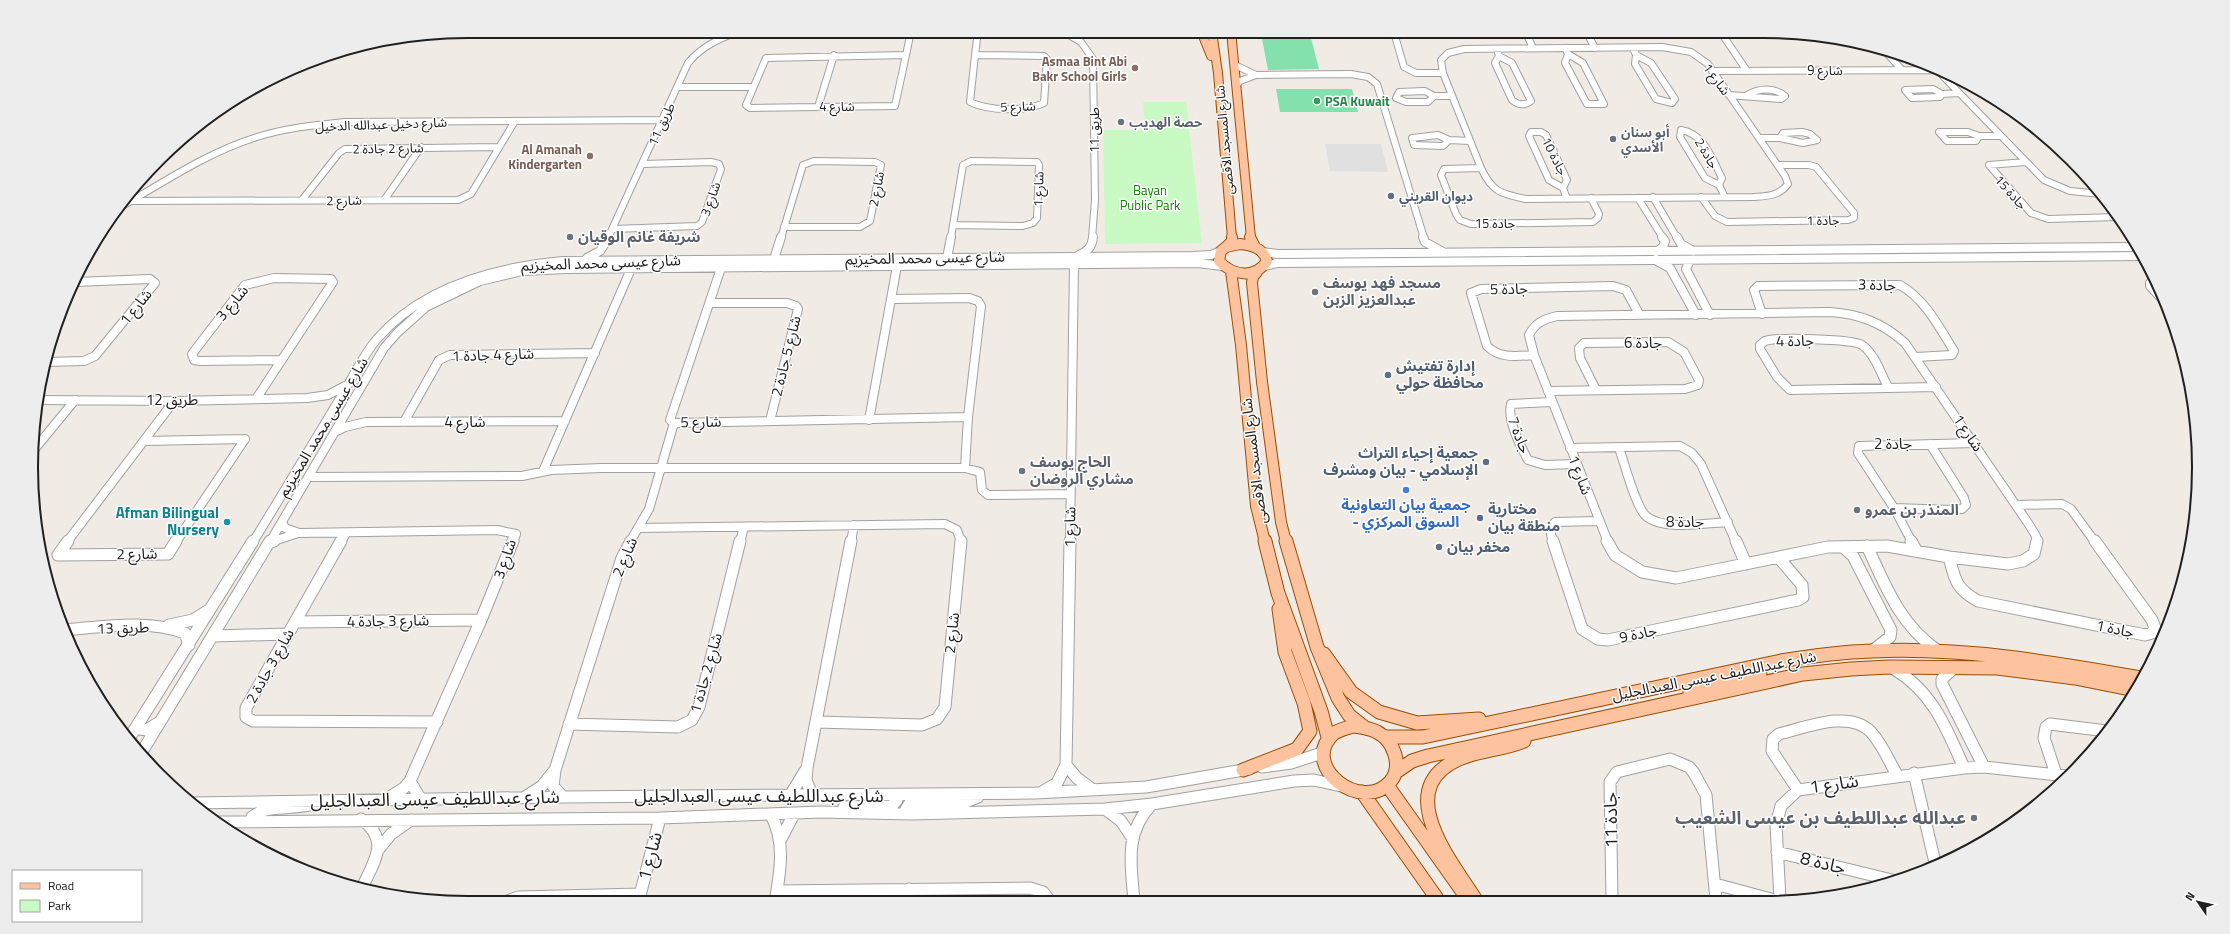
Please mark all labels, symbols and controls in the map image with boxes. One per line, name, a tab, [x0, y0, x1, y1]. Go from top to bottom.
place label: Asmaa Bint Abi Bakr School Girls	[1032, 51, 1127, 86]
street label: شارع 1	[1698, 59, 1736, 100]
street label: شارع 9	[1807, 60, 1843, 81]
marker: Asmaa Bint Abi Bakr School Girls	[1130, 63, 1140, 73]
street label: شارع المسجد الاقصى	[1209, 84, 1240, 195]
place label: PSA Kuwait	[1325, 91, 1390, 111]
street label: شارع 5	[1000, 95, 1036, 118]
street label: شارع 4	[819, 96, 855, 117]
marker: PSA Kuwait	[1312, 96, 1322, 106]
street label: طريق 11	[642, 99, 680, 149]
street label: طريق 11	[1084, 107, 1104, 153]
street label: شارع دخيل عبدالله الدخيل	[315, 112, 447, 137]
place label: حصة الهديب	[1129, 112, 1202, 132]
marker: حصة الهديب	[1116, 117, 1126, 127]
place label: أبو سنان الأسدي	[1621, 122, 1670, 158]
street label: جادة 10	[1537, 133, 1573, 179]
marker: أبو سنان الأسدي	[1608, 134, 1618, 144]
street label: جادة 2	[1690, 134, 1724, 173]
street label: شارع 2 جادة 2	[352, 137, 424, 160]
place label: Al Amanah Kindergarten	[508, 139, 582, 174]
marker: Al Amanah Kindergarten	[585, 151, 595, 161]
street label: شارع 2	[863, 170, 890, 209]
street label: جادة 15	[1990, 170, 2032, 214]
street label: شارع 1	[1027, 171, 1050, 207]
street label: شارع 3	[695, 179, 726, 219]
park label: Bayan Public Park	[1120, 180, 1180, 215]
place label: ديوان القريني	[1399, 186, 1473, 207]
street label: شارع 2	[326, 190, 362, 211]
marker: ديوان القريني	[1386, 191, 1396, 201]
street label: جادة 1	[1806, 210, 1840, 230]
street label: جادة 15	[1475, 213, 1515, 233]
place label: شريفة غانم الوقيان	[578, 225, 701, 248]
marker: شريفة غانم الوقيان	[565, 232, 575, 242]
street label: شارع عيسى محمد المخيزيم	[845, 245, 1005, 271]
street label: شارع عيسى محمد المخيزيم	[521, 248, 682, 278]
place label: مسجد فهد يوسف عبدالعزيز الزبن	[1323, 271, 1441, 311]
street label: جادة 3	[1858, 272, 1897, 297]
street label: جادة 5	[1490, 277, 1528, 300]
street label: شارع 3	[210, 279, 255, 326]
street label: شارع 1	[114, 283, 158, 330]
marker: مسجد فهد يوسف عبدالعزيز الزبن	[1310, 287, 1320, 297]
street label: شارع 5 جادة 2	[764, 313, 808, 399]
street label: جادة 4	[1776, 329, 1814, 352]
street label: جادة 6	[1624, 331, 1662, 354]
street label: شارع 4 جادة 1	[451, 342, 535, 368]
street label: شارع عيسى محمد المخيزيم	[272, 352, 375, 502]
place label: إدارة تفتيش محافظة حولي	[1396, 354, 1484, 394]
marker: إدارة تفتيش محافظة حولي	[1383, 370, 1393, 380]
street label: طريق 12	[146, 388, 198, 411]
street label: شارع المسجد الاقصى	[1234, 397, 1274, 525]
street label: شارع 1	[1947, 409, 1990, 457]
street label: شارع 4	[445, 410, 486, 434]
street label: شارع 5	[680, 410, 722, 434]
street label: جادة 7	[1502, 413, 1537, 457]
street label: جادة 2	[1874, 432, 1912, 455]
place label: جمعية إحياء التراث الإسلامي - بيان ومشرف	[1323, 441, 1479, 481]
place label: الحاج يوسف مشاري الروضان	[1030, 450, 1134, 490]
street label: شارع 1	[1561, 452, 1599, 499]
marker: جمعية إحياء التراث الإسلامي - بيان ومشرف	[1481, 457, 1491, 467]
marker: الحاج يوسف مشاري الروضان	[1017, 466, 1027, 476]
marker: جمعية بيان التعاونية - السوق المركزي	[1401, 485, 1411, 495]
place label: جمعية بيان التعاونية - السوق المركزي	[1341, 493, 1471, 533]
place label: مختارية منطقة بيان	[1488, 497, 1560, 537]
place label: المنذر بن عمرو	[1865, 498, 1959, 521]
place label: Afman Bilingual Nursery	[116, 501, 219, 541]
marker: المنذر بن عمرو	[1852, 505, 1862, 515]
street label: شارع 1	[1058, 506, 1082, 548]
street label: جادة 8	[1666, 510, 1704, 533]
marker: مختارية منطقة بيان	[1475, 513, 1485, 523]
marker: Afman Bilingual Nursery	[222, 517, 232, 527]
street label: شارع 2	[606, 533, 644, 581]
place label: مخفر بيان	[1447, 535, 1510, 558]
street label: شارع 3	[487, 536, 523, 582]
street label: شارع 2	[116, 542, 158, 566]
marker: مخفر بيان	[1434, 542, 1444, 552]
street label: شارع 3 جادة 4	[347, 608, 430, 634]
street label: شارع 2	[938, 611, 966, 655]
street label: جادة 1	[2094, 613, 2136, 644]
street label: طريق 13	[96, 615, 150, 640]
street label: جادة 9	[1617, 618, 1659, 649]
street label: شارع 3 جادة 2	[240, 624, 301, 708]
street label: شارع 2 جادة 1	[683, 630, 729, 716]
street label: شارع عبداللطيف عيسى العبدالجليل	[1610, 644, 1819, 708]
street label: شارع 1	[1808, 767, 1860, 801]
street label: شارع عبداللطيف عيسى العبدالجليل	[634, 782, 884, 810]
street label: شارع عبداللطيف عيسى العبدالجليل	[310, 783, 560, 815]
street label: جادة 11	[1597, 792, 1624, 848]
place label: عبدالله عبداللطيف بن عيسى الشعيب	[1675, 804, 1966, 831]
marker: عبدالله عبداللطيف بن عيسى الشعيب	[1969, 813, 1979, 823]
street label: شارع 1	[630, 829, 670, 883]
street label: جادة 8	[1798, 844, 1849, 881]
legend	[12, 870, 142, 922]
text: Road	[48, 876, 74, 895]
north arrow	[2178, 882, 2218, 922]
text: N	[2181, 889, 2198, 904]
text: Park	[48, 896, 71, 915]

